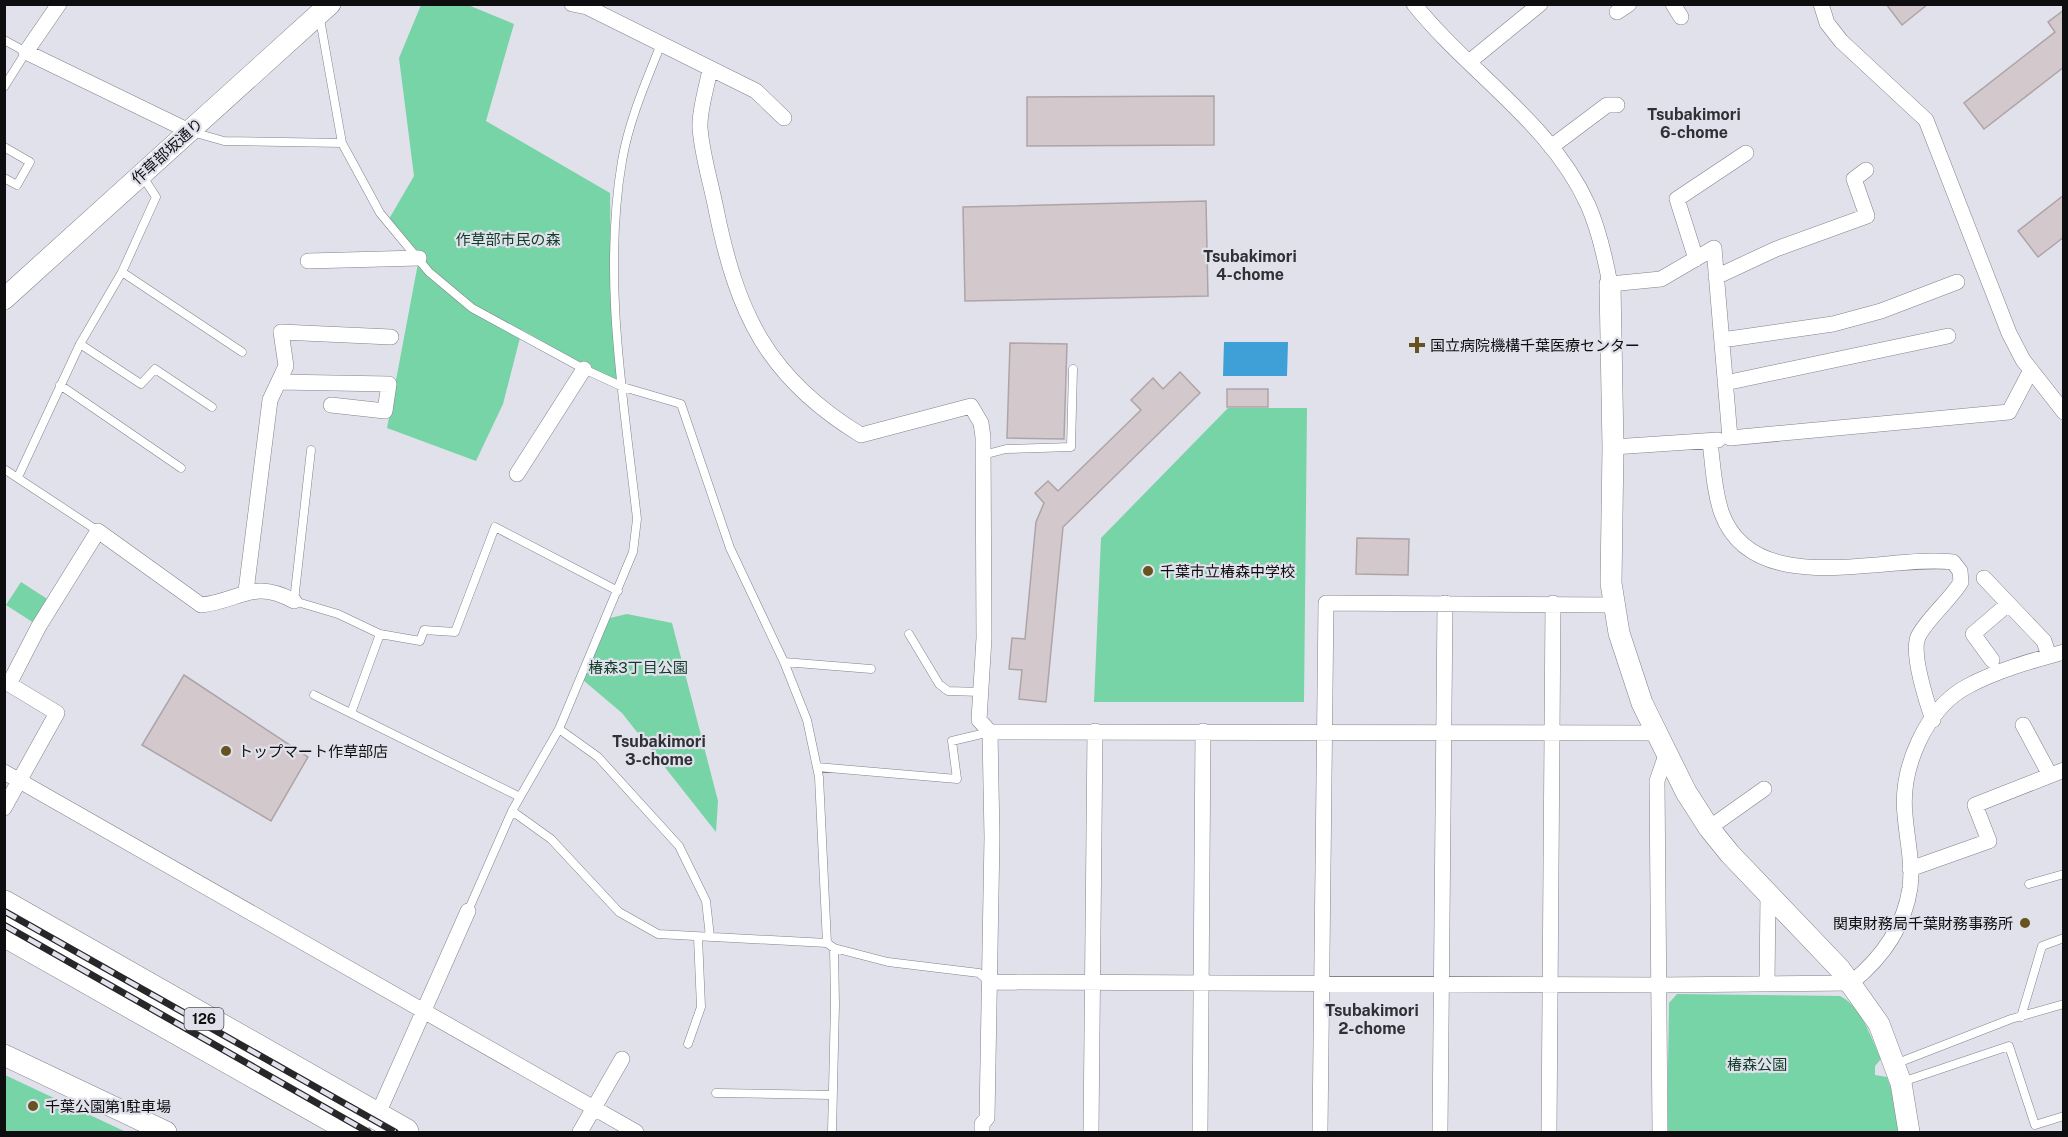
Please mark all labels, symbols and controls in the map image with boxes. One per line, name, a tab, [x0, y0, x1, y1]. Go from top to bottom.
district label: Tsubakimori 6-chome	[1647, 105, 1741, 142]
street label: 作草部坂通り	[128, 115, 206, 187]
park label: 作草部市民の森	[455, 231, 561, 248]
district label: Tsubakimori 4-chome	[1203, 247, 1297, 284]
marker: 国立病院機構千葉医療センター	[1408, 336, 1426, 354]
place label: 国立病院機構千葉医療センター	[1430, 337, 1640, 354]
place label: 千葉市立椿森中学校	[1160, 563, 1295, 580]
marker: 千葉市立椿森中学校	[1141, 564, 1155, 578]
park label: 椿森3丁目公園	[588, 659, 688, 676]
district label: Tsubakimori 3-chome	[612, 732, 706, 769]
place label: トップマート作草部店	[238, 743, 388, 760]
marker: トップマート作草部店	[219, 744, 233, 758]
place label: 関東財務局千葉財務事務所	[1833, 915, 2013, 932]
marker: 関東財務局千葉財務事務所	[2018, 916, 2032, 930]
district label: Tsubakimori 2-chome	[1325, 1001, 1419, 1038]
road number: 126	[184, 1008, 224, 1030]
park label: 椿森公園	[1727, 1056, 1787, 1073]
place label: 千葉公園第1駐車場	[45, 1098, 171, 1115]
marker: 千葉公園第1駐車場	[26, 1099, 40, 1113]

